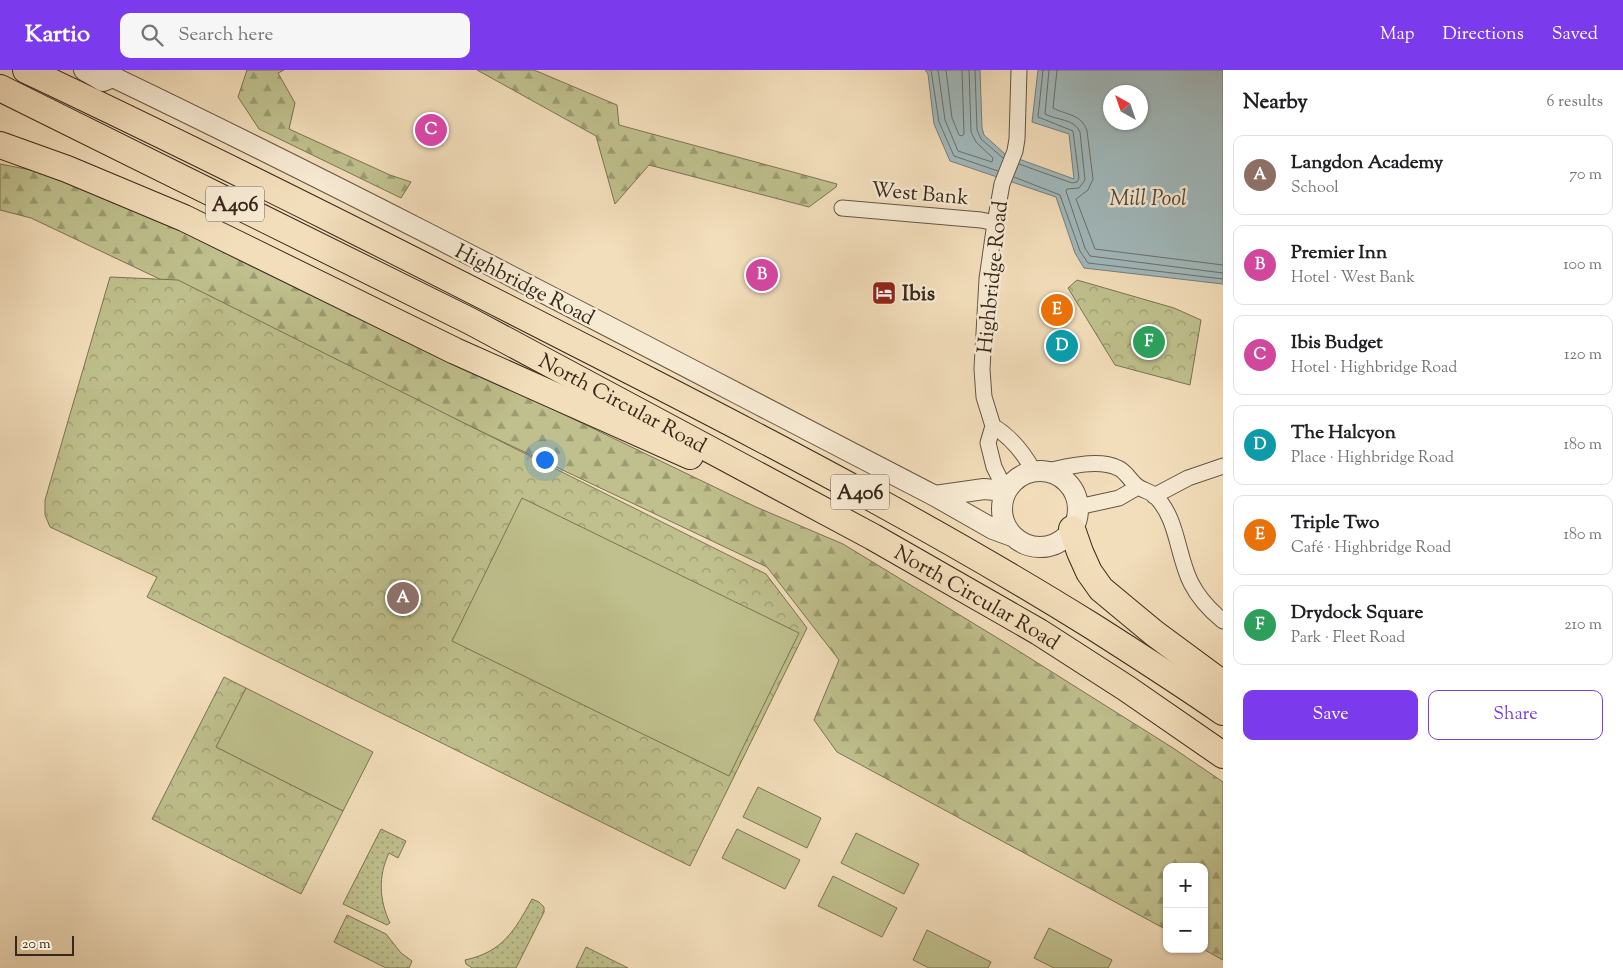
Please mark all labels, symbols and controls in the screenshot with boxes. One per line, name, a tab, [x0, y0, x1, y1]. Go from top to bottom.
search box	[120, 13, 470, 58]
text: Kartio	[25, 18, 90, 52]
icon: search	[138, 21, 166, 49]
text: Search here	[178, 22, 273, 49]
text: Map	[1380, 22, 1415, 48]
text: Directions	[1443, 22, 1524, 48]
text: Saved	[1552, 22, 1598, 48]
north arrow	[1103, 85, 1148, 130]
text: Nearby	[1243, 88, 1308, 118]
text: 6 results	[1547, 91, 1603, 114]
pin: C	[415, 111, 447, 149]
text: Langdon Academy	[1291, 150, 1443, 177]
text: A	[1254, 164, 1267, 187]
text: 70 m	[1569, 164, 1602, 187]
street label: West Bank	[870, 176, 970, 214]
text: School	[1291, 177, 1339, 200]
water label: Mill Pool	[1109, 184, 1187, 216]
road number: A406	[206, 186, 264, 222]
street label: Highbridge Road	[971, 199, 1017, 355]
street label: Highbridge Road	[449, 238, 599, 334]
text: Premier Inn	[1291, 240, 1387, 267]
text: B	[1255, 254, 1265, 277]
text: 100 m	[1563, 254, 1602, 277]
pin: B	[746, 256, 778, 294]
text: Hotel · West Bank	[1291, 267, 1415, 290]
hotel icon: Ibis	[871, 280, 897, 306]
place label: Ibis	[902, 280, 935, 310]
pin: E	[1041, 291, 1073, 329]
pin: F	[1133, 323, 1165, 361]
pin: D	[1046, 327, 1078, 365]
text: Ibis Budget	[1291, 330, 1383, 357]
text: C	[1254, 344, 1266, 367]
text: 120 m	[1564, 344, 1602, 367]
street label: North Circular Road	[533, 347, 711, 462]
text: Hotel · Highbridge Road	[1291, 357, 1457, 380]
text: The Halcyon	[1291, 420, 1396, 447]
text: D	[1254, 434, 1266, 457]
text: 180 m	[1563, 434, 1602, 457]
your location	[532, 447, 558, 473]
text: Place · Highbridge Road	[1291, 447, 1454, 470]
road number: A406	[831, 474, 889, 510]
text: Triple Two	[1291, 510, 1379, 537]
text: E	[1255, 524, 1265, 547]
text: 180 m	[1563, 524, 1602, 547]
text: Café · Highbridge Road	[1291, 537, 1451, 560]
street label: North Circular Road	[888, 539, 1065, 658]
pin: A	[387, 579, 419, 617]
text: Drydock Square	[1291, 600, 1423, 627]
text: F	[1256, 614, 1264, 637]
text: 210 m	[1564, 614, 1602, 637]
text: Park · Fleet Road	[1291, 627, 1405, 650]
button: Save	[1243, 690, 1418, 740]
button: Share	[1428, 690, 1603, 740]
map controls	[1163, 863, 1208, 953]
button: +	[1163, 863, 1208, 908]
button: −	[1163, 908, 1208, 953]
scale bar	[15, 933, 74, 956]
text: 20 m	[22, 935, 51, 955]

